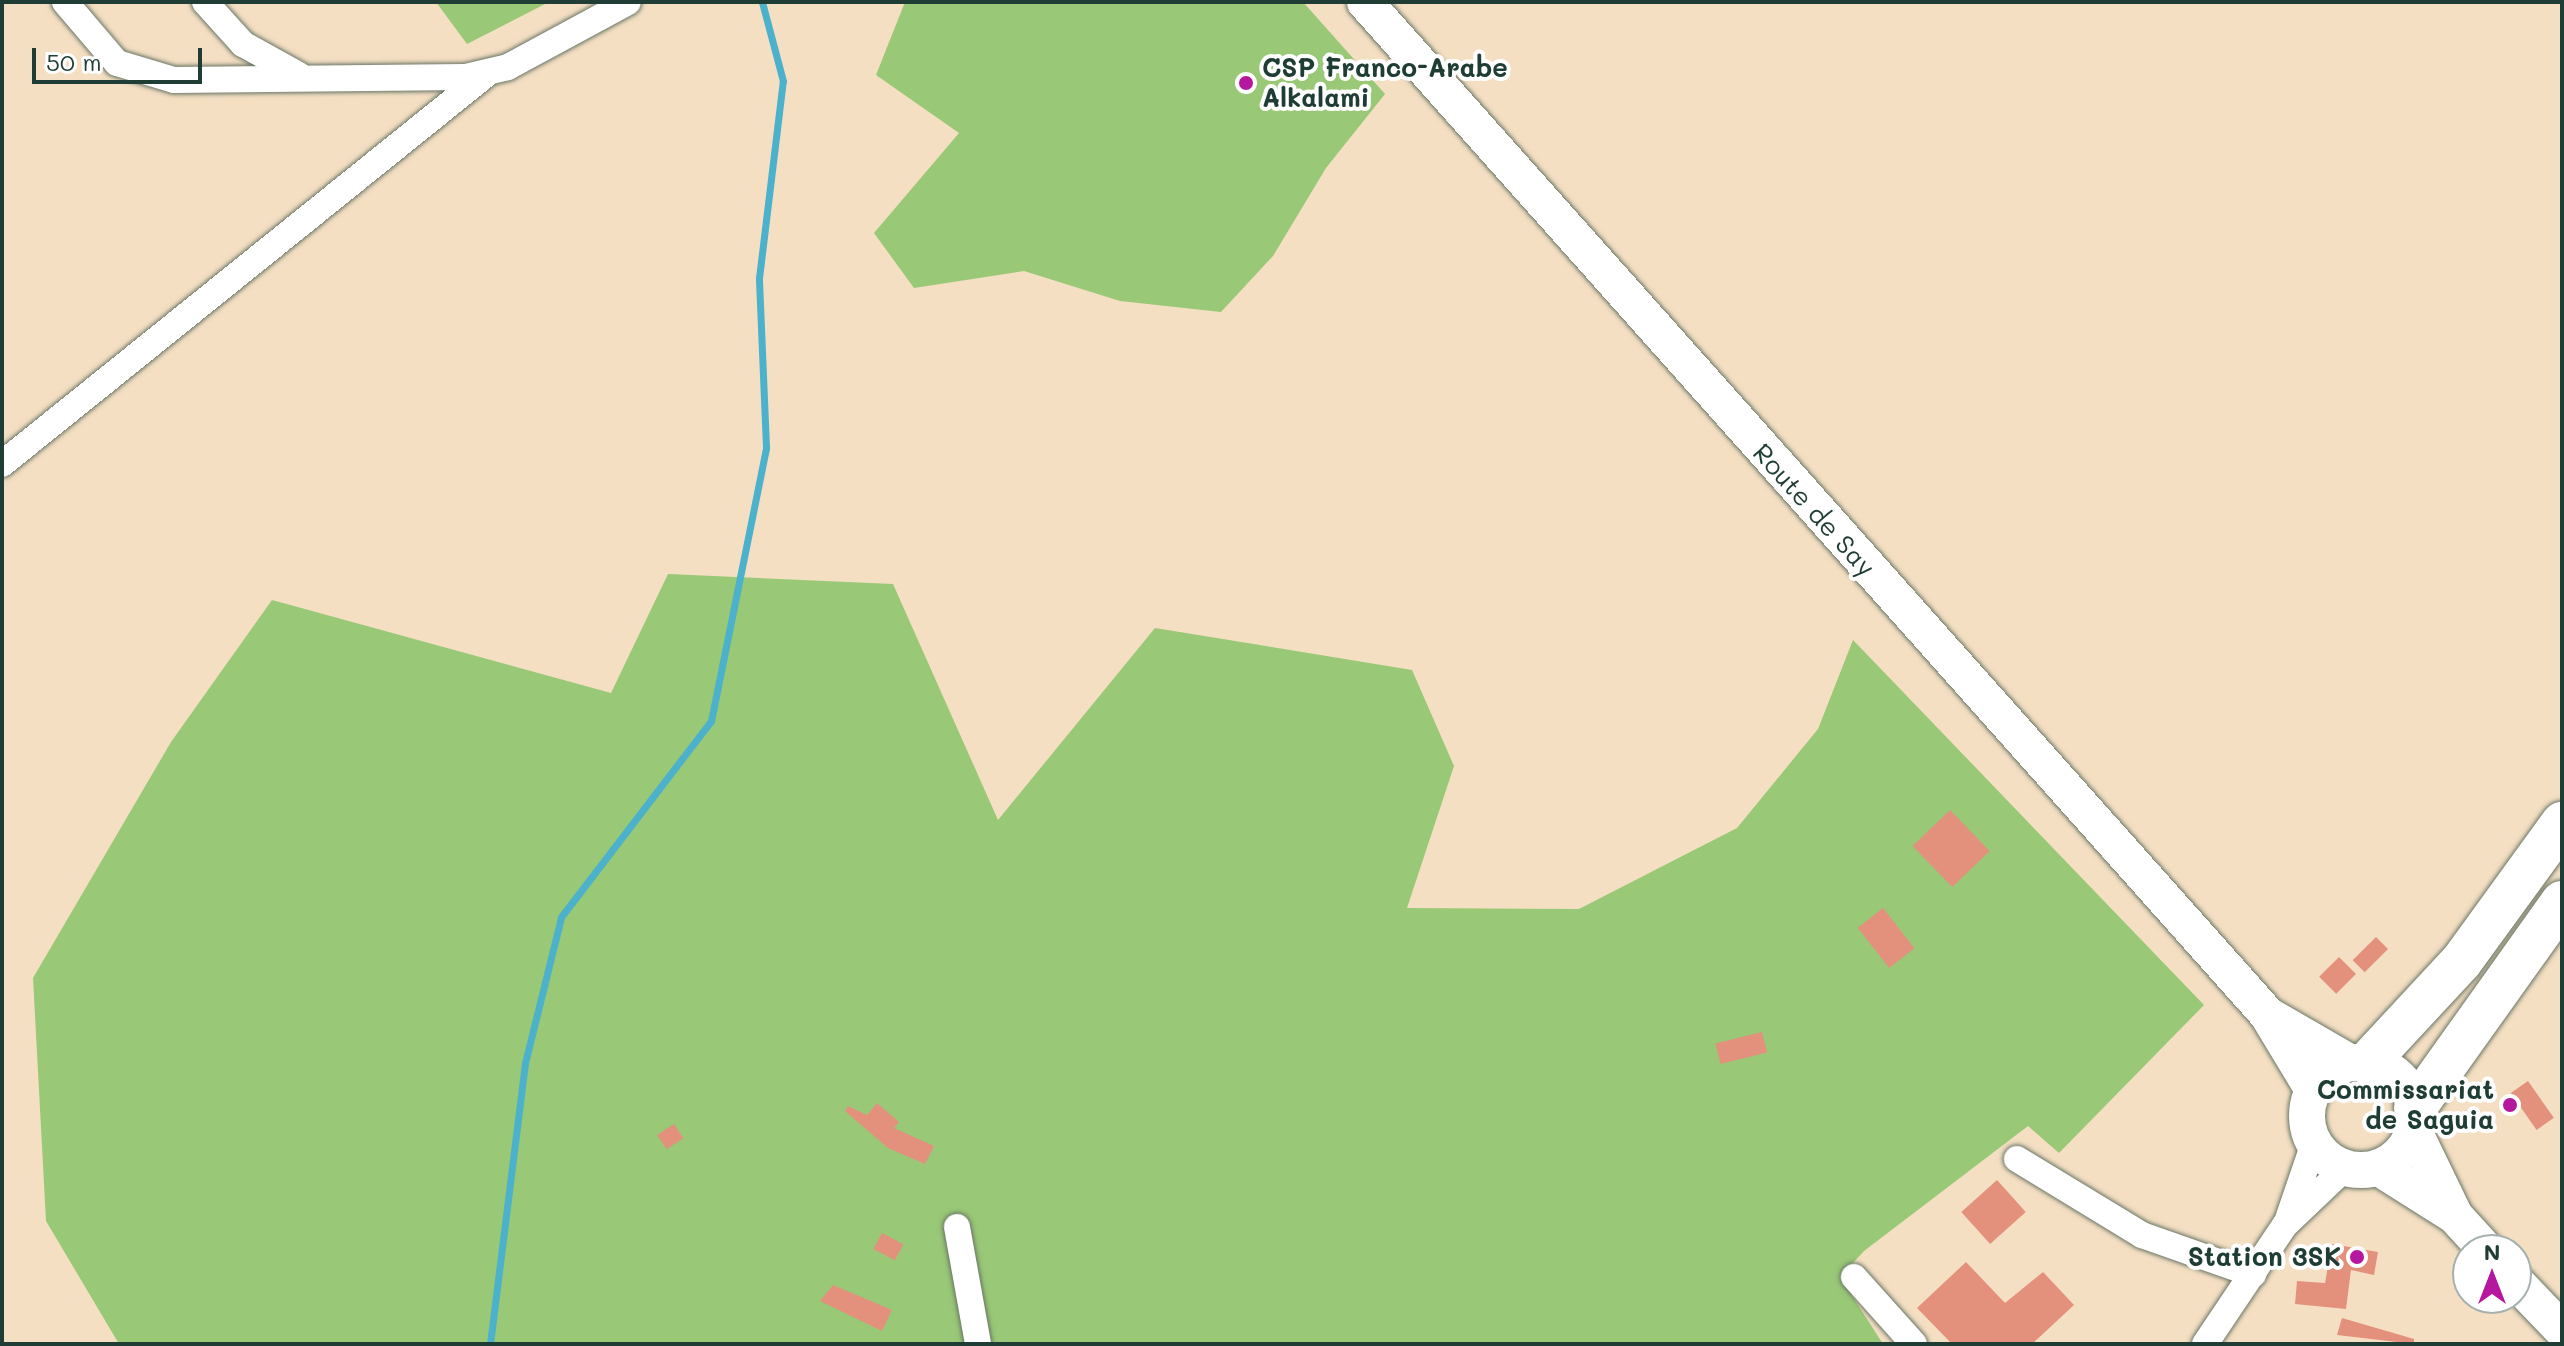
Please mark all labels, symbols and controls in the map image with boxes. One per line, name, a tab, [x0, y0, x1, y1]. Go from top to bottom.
scale bar	[36, 32, 206, 82]
text: 50 m	[46, 46, 102, 77]
place label: CSP Franco-Arabe Alkalami	[1262, 52, 1508, 114]
marker: CSP Franco-Arabe Alkalami	[1237, 74, 1255, 92]
street label: Route de Say	[1746, 437, 1882, 583]
place label: Commissariat de Saguia	[2317, 1074, 2494, 1136]
marker: Commissariat de Saguia	[2501, 1096, 2519, 1114]
north arrow	[2452, 1234, 2532, 1314]
text: N	[2484, 1237, 2500, 1266]
place label: Station 3SK	[2188, 1241, 2341, 1273]
marker: Station 3SK	[2348, 1248, 2366, 1266]

